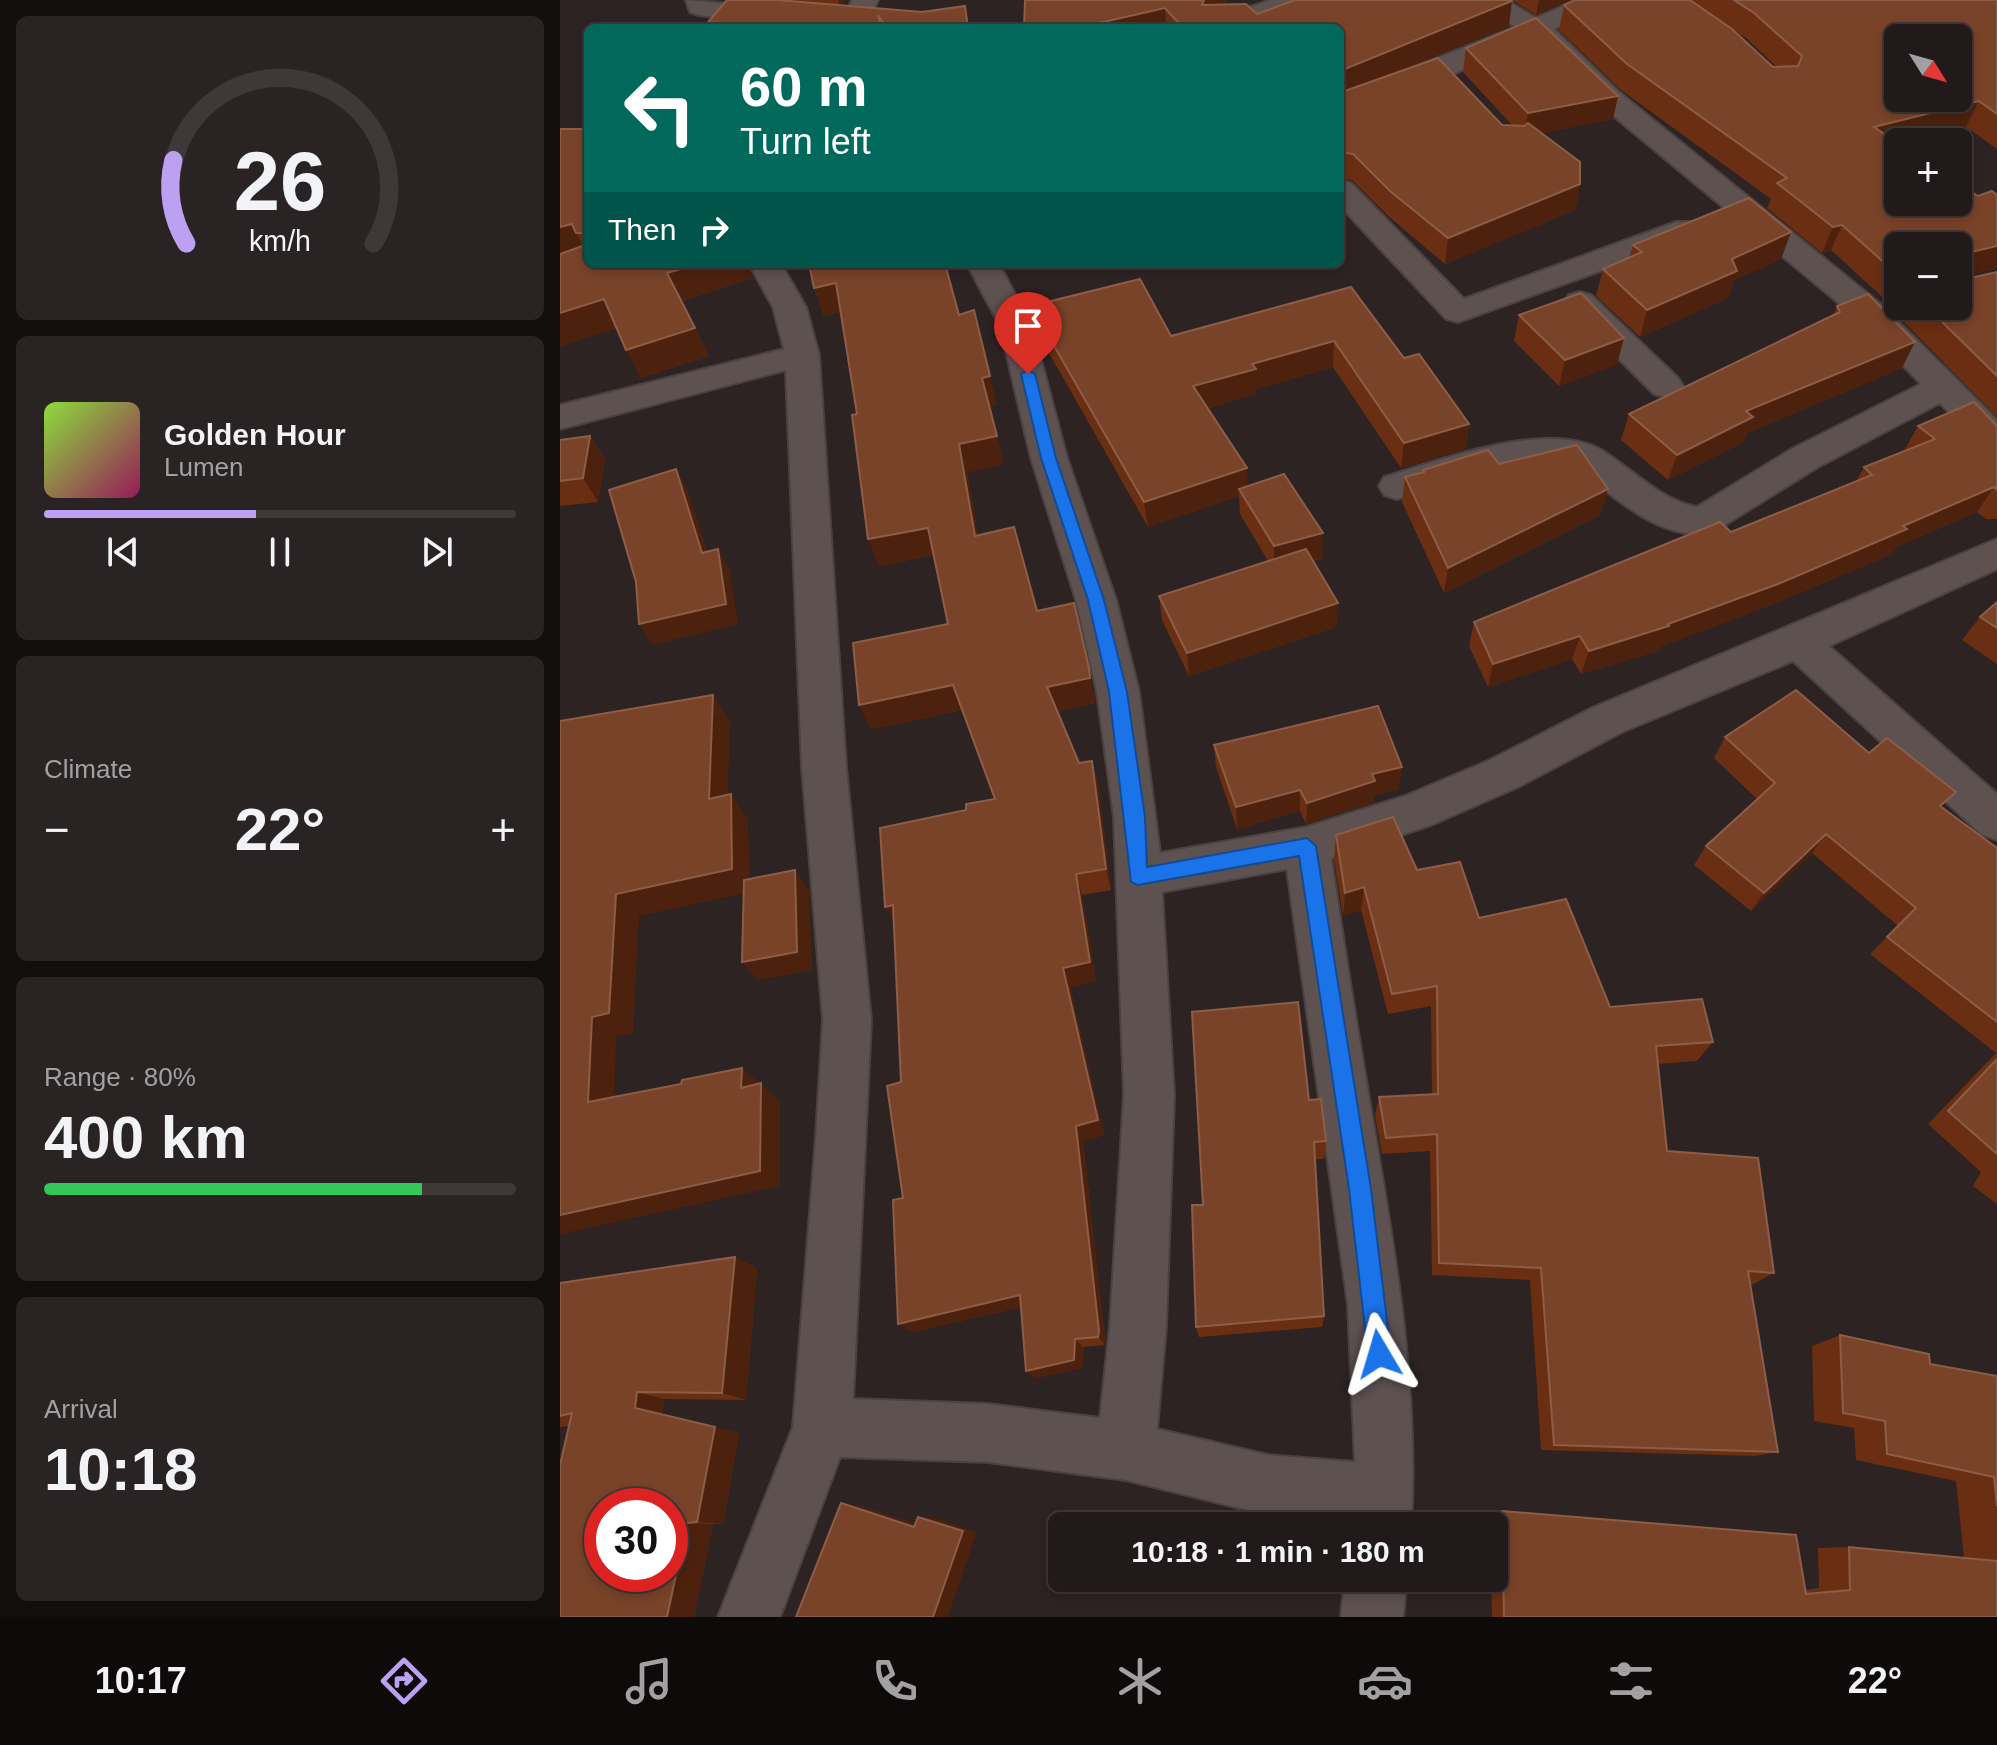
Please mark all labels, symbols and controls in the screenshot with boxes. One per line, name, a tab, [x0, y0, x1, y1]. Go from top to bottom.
north arrow	[1884, 24, 1972, 112]
map controls	[1884, 24, 1972, 320]
text: 60 m	[740, 55, 868, 118]
icon: left	[608, 56, 712, 160]
text: Turn left	[740, 121, 871, 162]
button: +	[1884, 128, 1972, 216]
text: 26	[234, 135, 326, 228]
icon: right	[692, 208, 736, 252]
text: Then	[608, 213, 676, 246]
text: km/h	[249, 225, 311, 257]
button: −	[1884, 232, 1972, 320]
pin	[994, 292, 1062, 374]
icon: arrive	[1006, 304, 1050, 348]
text: Golden Hour	[164, 418, 346, 451]
text: Lumen	[164, 452, 244, 482]
icon: previous	[101, 530, 145, 574]
icon: pause	[258, 530, 302, 574]
icon: next	[415, 530, 459, 574]
text: Climate	[44, 754, 132, 784]
text: 22°	[235, 796, 325, 863]
text: −	[44, 805, 70, 854]
text: +	[490, 805, 516, 854]
text: Range · 80%	[44, 1062, 196, 1092]
text: 400 km	[44, 1104, 248, 1171]
position arrow	[1337, 1312, 1421, 1396]
text: Arrival	[44, 1394, 118, 1424]
text: 10:18	[44, 1436, 197, 1503]
speed limit sign: 30	[584, 1488, 688, 1592]
text: 10:18 · 1 min · 180 m	[1131, 1535, 1425, 1568]
icon: directions	[376, 1653, 432, 1709]
icon: music	[621, 1653, 677, 1709]
icon: phone	[867, 1653, 923, 1709]
icon: climate	[1112, 1653, 1168, 1709]
icon: car	[1357, 1653, 1413, 1709]
icon: filters	[1603, 1653, 1659, 1709]
text: 10:17	[95, 1660, 187, 1701]
text: 22°	[1848, 1660, 1902, 1701]

